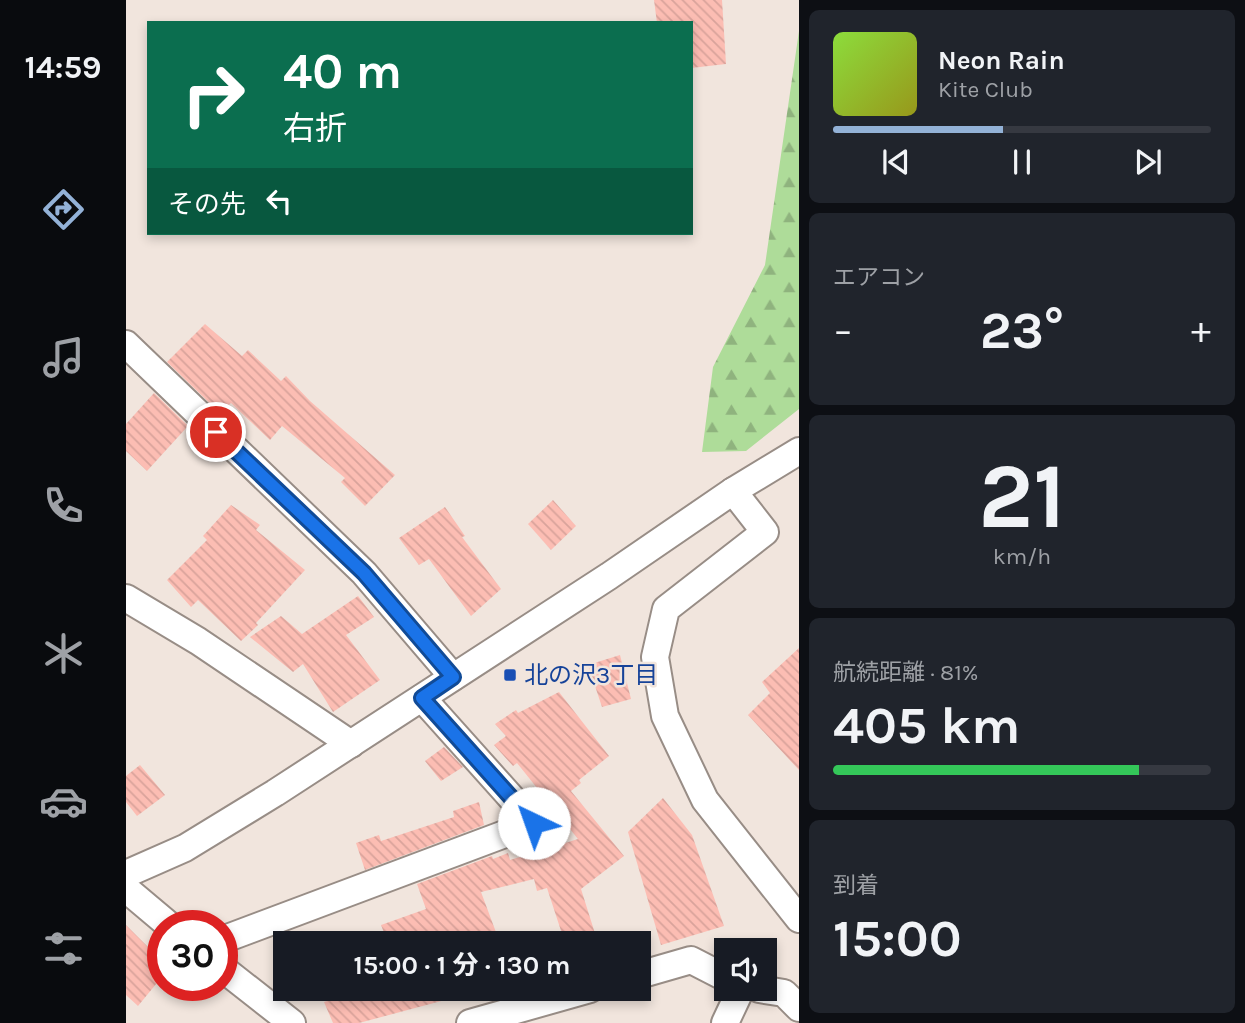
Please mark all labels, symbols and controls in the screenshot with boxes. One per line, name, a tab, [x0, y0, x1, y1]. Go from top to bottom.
text: 40 m	[283, 43, 402, 100]
text: Neon Rain	[938, 45, 1065, 76]
text: 14:59	[24, 49, 102, 86]
icon: right	[168, 49, 259, 140]
text: Kite Club	[938, 76, 1033, 103]
text: 右折	[283, 110, 347, 147]
icon: previous	[877, 143, 915, 181]
icon: pause	[1003, 143, 1041, 181]
icon: next	[1129, 143, 1167, 181]
icon: left	[260, 182, 298, 220]
icon: directions	[39, 185, 88, 234]
text: その先	[168, 189, 246, 220]
text: エアコン	[833, 264, 925, 291]
text: 23°	[980, 300, 1064, 361]
text: −	[833, 308, 853, 353]
text: +	[1191, 308, 1211, 353]
icon: music	[39, 333, 88, 382]
pin	[186, 402, 246, 462]
icon: arrive	[197, 413, 235, 451]
text: 21	[978, 444, 1066, 550]
icon: phone	[39, 481, 88, 530]
text: km/h	[993, 543, 1051, 570]
icon: climate	[39, 629, 88, 678]
text: 航続距離 · 81%	[833, 659, 978, 686]
place label: 北の沢3丁目	[524, 661, 658, 689]
marker: 北の沢3丁目	[502, 667, 518, 683]
text: 405 km	[833, 695, 1020, 756]
icon: car	[39, 777, 88, 826]
position arrow	[497, 786, 571, 860]
text: 到着	[833, 872, 879, 899]
text: 15:00	[833, 908, 962, 969]
speed limit sign: 30	[147, 910, 238, 1001]
icon: filters	[39, 924, 88, 973]
map controls	[714, 938, 777, 1001]
button: sound	[714, 938, 777, 1001]
text: 15:00 · 1 分 · 130 m	[354, 950, 570, 981]

